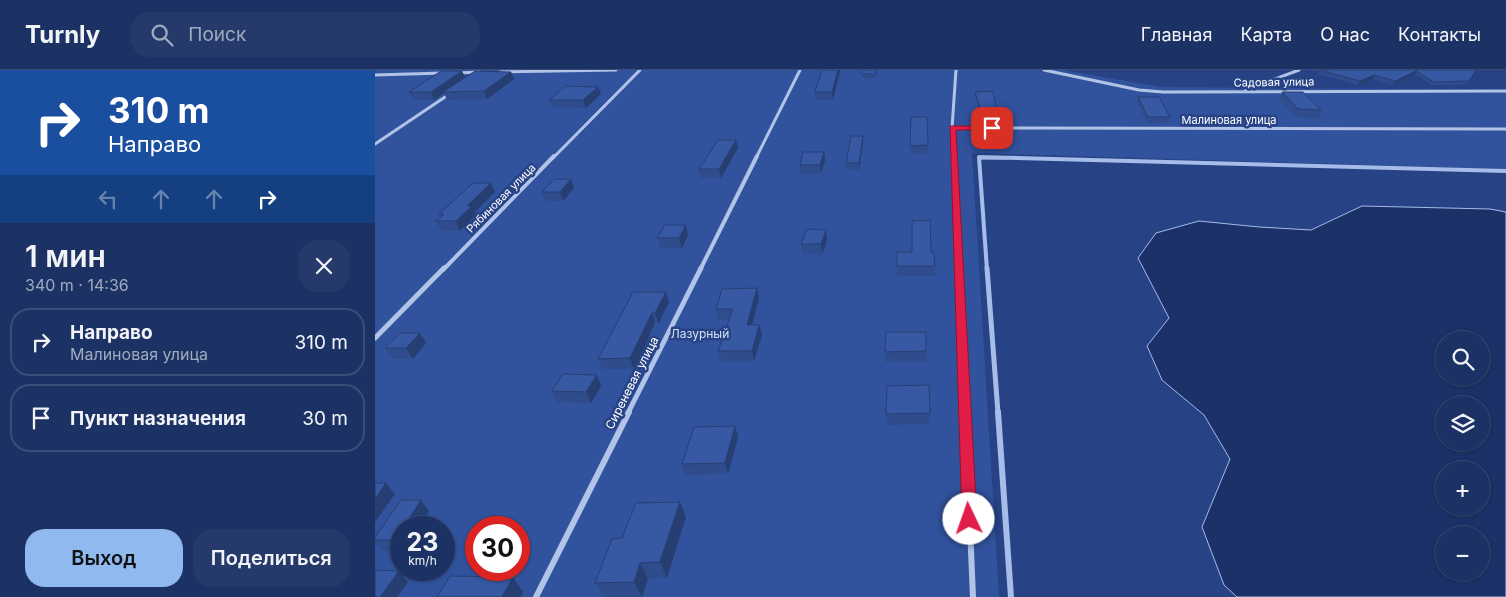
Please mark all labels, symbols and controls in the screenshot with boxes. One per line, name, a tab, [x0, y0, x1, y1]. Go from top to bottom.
search box	[130, 12, 480, 57]
text: Turnly	[25, 20, 100, 49]
icon: search	[148, 21, 176, 49]
text: Поиск	[188, 23, 246, 46]
text: Главная	[1141, 24, 1212, 45]
text: Карта	[1240, 24, 1292, 45]
text: О нас	[1320, 24, 1370, 45]
text: Контакты	[1398, 24, 1481, 45]
street label: Садовая улица	[1234, 74, 1314, 90]
text: 310 m	[108, 89, 210, 131]
icon: right	[25, 90, 90, 155]
pin	[971, 107, 1013, 149]
street label: Малиновая улица	[1182, 113, 1276, 127]
icon: arrive	[978, 114, 1006, 142]
text: Направо	[108, 131, 201, 157]
street label: Рябиновая улица	[463, 160, 539, 236]
icon: left	[94, 185, 122, 213]
icon: ahead	[147, 185, 175, 213]
icon: ahead	[200, 185, 228, 213]
icon: right	[253, 185, 281, 213]
text: 1 мин	[25, 238, 106, 274]
button: close	[298, 240, 350, 292]
text: 340 m · 14:36	[25, 275, 129, 295]
text: Направо	[70, 321, 153, 344]
park label: Лазурный	[671, 326, 729, 341]
icon: right	[27, 328, 55, 356]
text: 310 m	[295, 331, 348, 354]
map controls	[1435, 331, 1490, 581]
button: search	[1435, 331, 1490, 386]
street label: Сиреневая улица	[602, 334, 661, 432]
text: Малиновая улица	[70, 344, 208, 364]
button: layers	[1435, 396, 1490, 451]
icon: arrive	[27, 404, 55, 432]
text: Пункт назначения	[70, 407, 246, 430]
text: 30 m	[302, 407, 348, 430]
button: +	[1435, 461, 1490, 516]
position arrow	[942, 492, 994, 544]
speed limit sign: 30	[465, 516, 530, 581]
button: −	[1435, 526, 1490, 581]
text: 23	[407, 527, 438, 557]
button: Выход	[25, 529, 183, 587]
button: Поделиться	[193, 529, 350, 587]
text: km/h	[408, 553, 437, 568]

